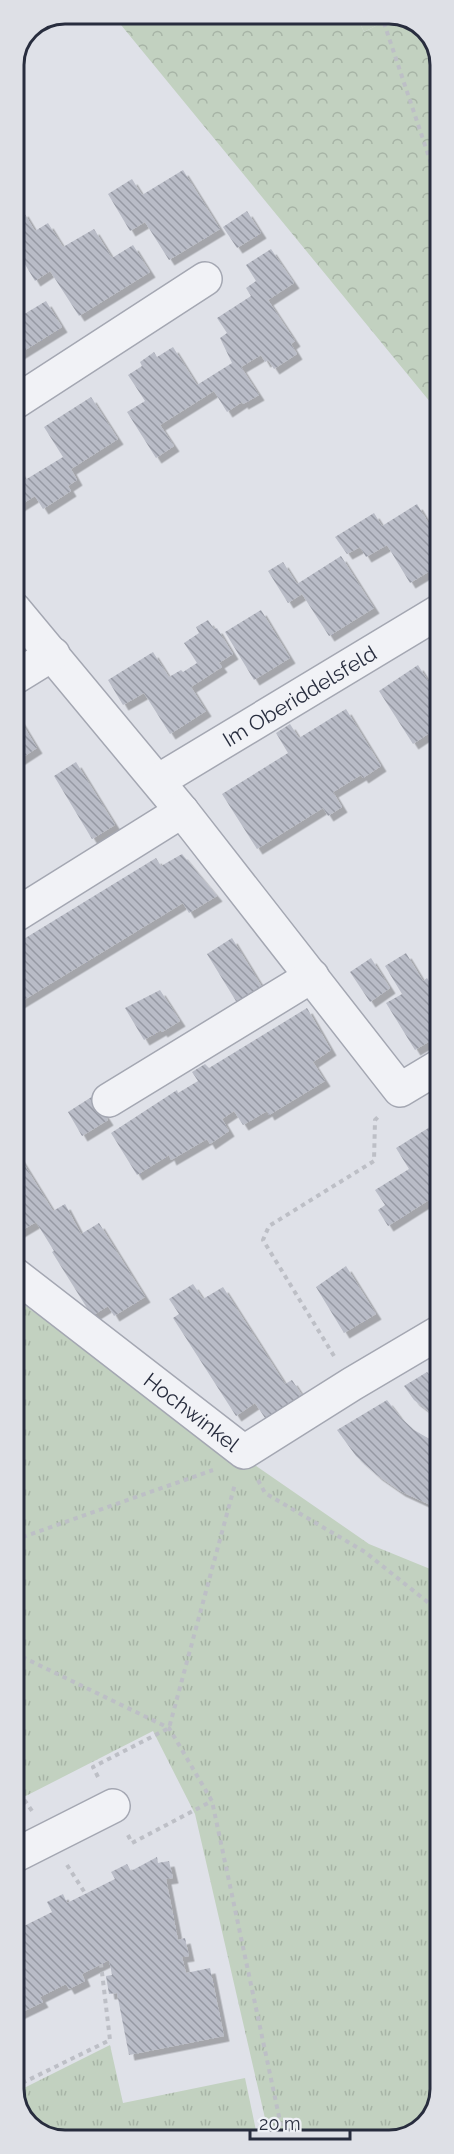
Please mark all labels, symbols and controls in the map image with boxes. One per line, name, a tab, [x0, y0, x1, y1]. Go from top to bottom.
street label: Im Oberiddelsfeld	[218, 640, 381, 752]
street label: Hochwinkel	[139, 1367, 245, 1457]
scale bar	[250, 2103, 350, 2141]
text: 20 m	[259, 2113, 301, 2134]

